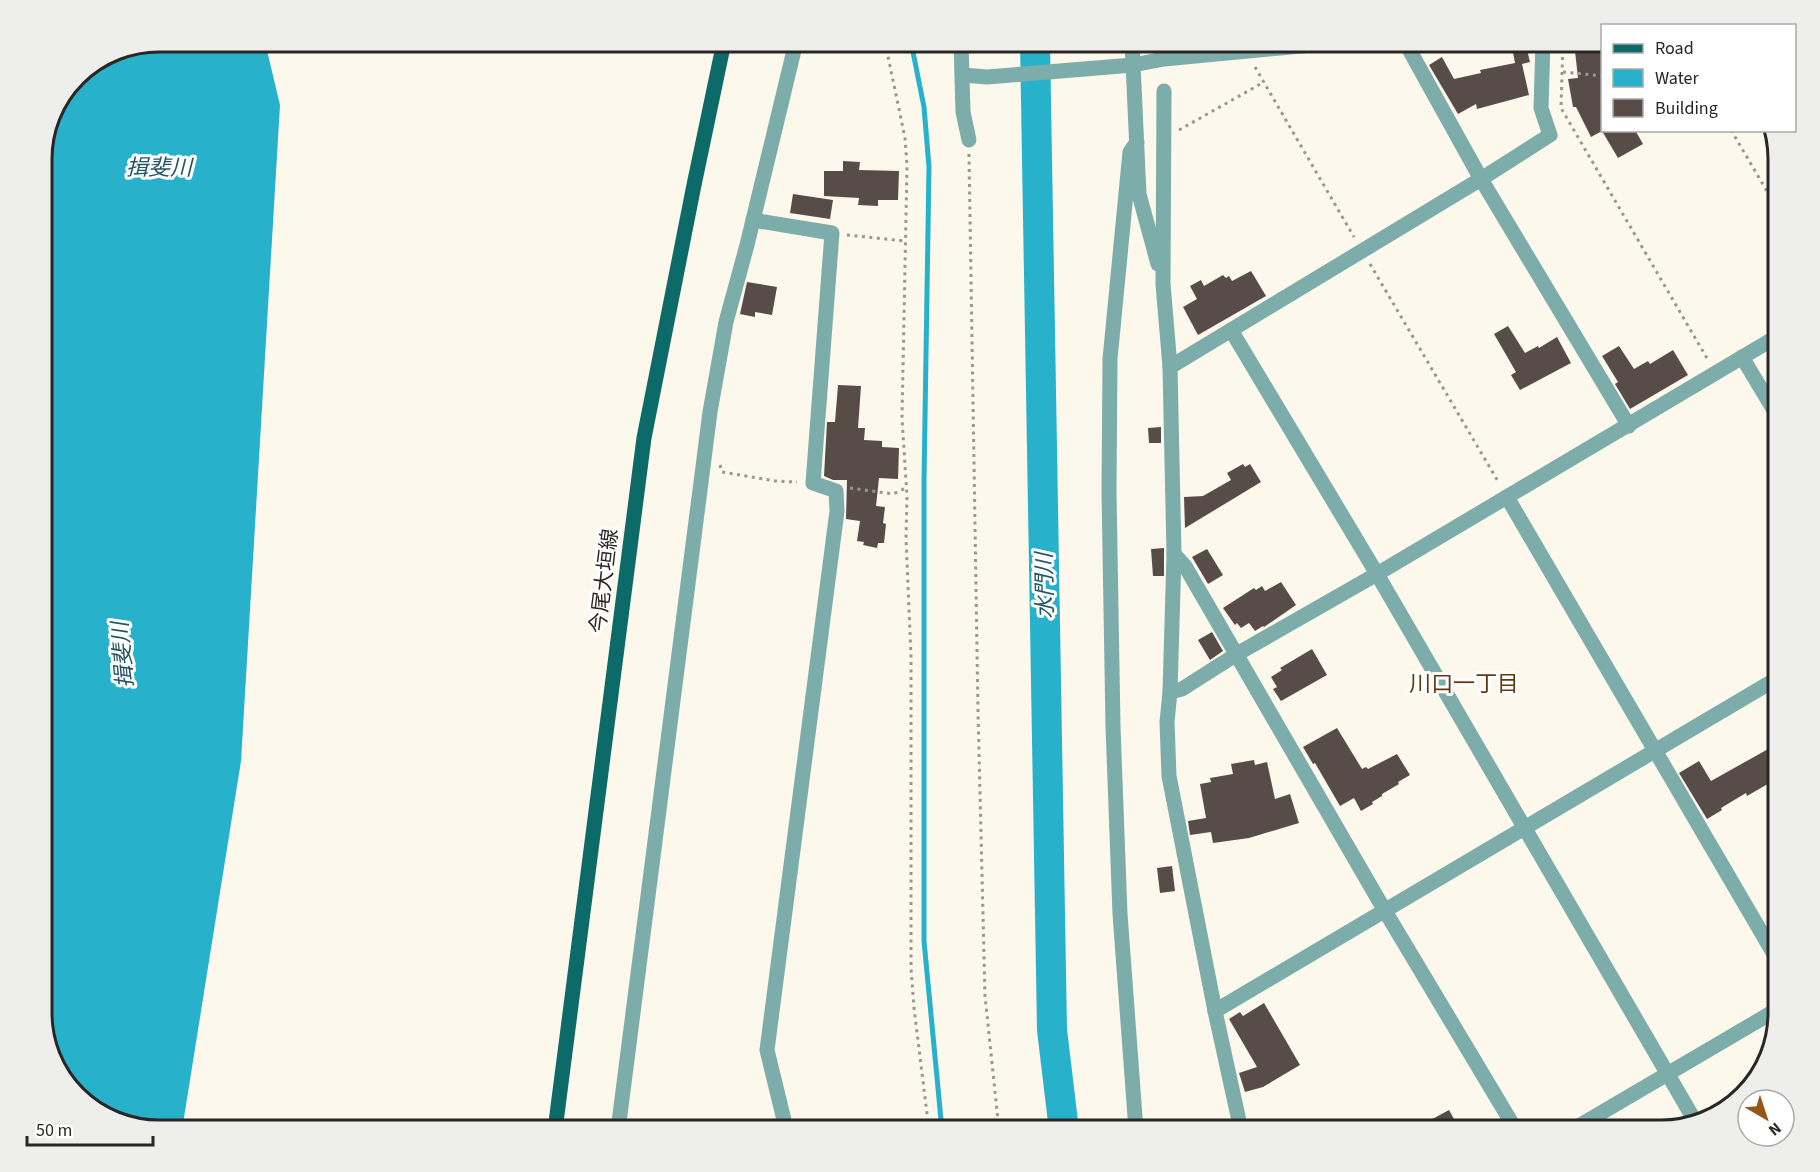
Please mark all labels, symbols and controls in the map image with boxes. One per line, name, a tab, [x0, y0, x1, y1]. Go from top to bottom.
legend	[1601, 24, 1796, 132]
text: Road	[1655, 36, 1694, 61]
text: Water	[1655, 66, 1699, 91]
text: Building	[1655, 96, 1718, 121]
water label: 揖斐川	[126, 152, 194, 184]
street label: 今尾大垣線	[583, 527, 625, 635]
water label: 水門川	[1028, 551, 1062, 619]
water label: 揖斐川	[104, 619, 142, 689]
district label: 川口一丁目	[1409, 668, 1519, 700]
north arrow	[1736, 1088, 1796, 1148]
scale bar	[27, 1109, 153, 1147]
text: N	[1764, 1117, 1786, 1141]
text: 50 m	[36, 1118, 72, 1143]

